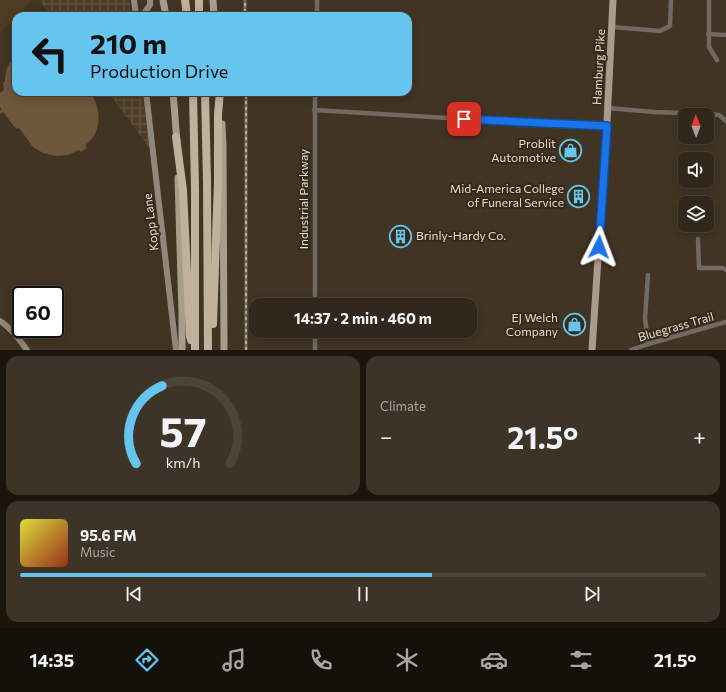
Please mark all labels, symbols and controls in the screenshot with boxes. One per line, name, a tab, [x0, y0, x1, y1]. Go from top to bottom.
text: 210 m	[90, 26, 167, 60]
icon: left	[24, 28, 76, 80]
street label: Hamburg Pike	[589, 28, 607, 105]
text: Production Drive	[90, 60, 228, 82]
pin	[447, 102, 481, 136]
icon: arrive	[453, 108, 475, 130]
north arrow	[678, 108, 714, 144]
map controls	[678, 108, 714, 232]
place label: Problit Automotive	[491, 136, 556, 164]
shop icon: Problit Automotive	[558, 138, 584, 164]
street label: Industrial Parkway	[296, 149, 310, 249]
button: sound	[678, 152, 714, 188]
place label: Mid-America College of Funeral Service	[450, 181, 564, 209]
building icon: Mid-America College of Funeral Service	[566, 183, 592, 209]
street label: Kopp Lane	[140, 193, 160, 252]
button: layers	[678, 196, 714, 232]
building icon: Brinly-Hardy Co.	[387, 223, 413, 249]
position arrow	[578, 226, 620, 268]
place label: Brinly-Hardy Co.	[416, 228, 506, 242]
speed limit sign: 60	[12, 286, 64, 338]
text: 14:37 · 2 min · 460 m	[294, 309, 432, 327]
street label: Bluegrass Trail	[636, 309, 715, 344]
place label: EJ Welch Company	[506, 310, 558, 338]
shop icon: EJ Welch Company	[561, 312, 587, 338]
text: Climate	[380, 398, 426, 414]
text: 57	[159, 404, 207, 455]
text: 21.5°	[507, 418, 578, 455]
text: −	[380, 423, 393, 450]
text: +	[693, 423, 706, 450]
text: km/h	[166, 452, 200, 470]
text: 95.6 FM	[80, 526, 137, 544]
text: Music	[80, 544, 115, 560]
icon: previous	[123, 583, 145, 605]
icon: pause	[352, 583, 374, 605]
icon: next	[581, 583, 603, 605]
icon: directions	[133, 646, 161, 674]
icon: music	[220, 646, 248, 674]
icon: phone	[307, 646, 335, 674]
icon: climate	[393, 646, 421, 674]
icon: car	[480, 646, 508, 674]
icon: filters	[567, 646, 595, 674]
text: 14:35	[29, 649, 74, 671]
text: 21.5°	[654, 649, 697, 671]

